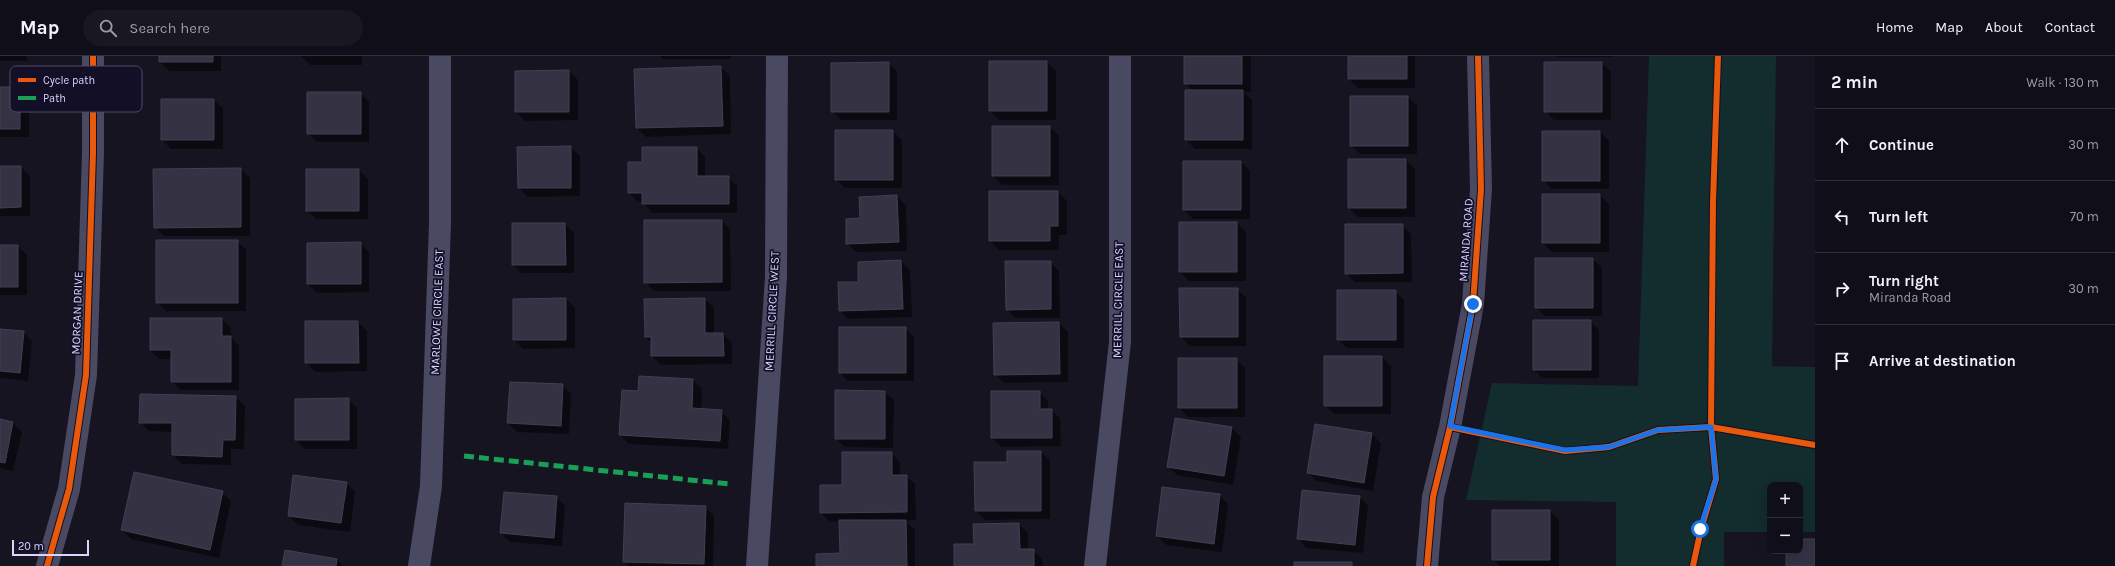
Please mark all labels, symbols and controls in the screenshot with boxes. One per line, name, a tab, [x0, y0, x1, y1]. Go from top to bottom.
search box	[83, 10, 363, 46]
text: Map	[20, 17, 59, 39]
icon: search	[97, 17, 119, 39]
text: Search here	[129, 19, 210, 37]
text: Home	[1876, 19, 1913, 36]
text: Map	[1935, 19, 1963, 36]
text: About	[1985, 19, 2023, 36]
text: Contact	[2045, 19, 2095, 36]
legend	[10, 66, 142, 112]
text: 2 min	[1831, 72, 1878, 92]
text: Cycle path	[43, 74, 95, 87]
text: Walk · 130 m	[2026, 75, 2099, 90]
text: Path	[43, 92, 66, 105]
icon: ahead	[1831, 134, 1853, 156]
text: Continue	[1869, 136, 1934, 154]
text: 30 m	[2068, 137, 2099, 152]
street label: MIRANDA ROAD	[1456, 198, 1476, 282]
icon: left	[1831, 206, 1853, 228]
text: Turn left	[1869, 208, 1928, 226]
text: 70 m	[2070, 209, 2099, 224]
street label: MERRILL CIRCLE EAST	[1110, 242, 1126, 358]
street label: MARLOWE CIRCLE EAST	[428, 249, 446, 375]
street label: MERRILL CIRCLE WEST	[762, 251, 782, 371]
street label: MORGAN DRIVE	[69, 271, 85, 355]
text: Turn right	[1869, 272, 1939, 290]
icon: right	[1831, 278, 1853, 300]
text: 30 m	[2068, 281, 2099, 296]
text: Miranda Road	[1869, 290, 1951, 305]
route end	[1464, 295, 1482, 313]
icon: arrive	[1831, 350, 1853, 372]
text: Arrive at destination	[1869, 352, 2016, 370]
map controls	[1767, 482, 1803, 554]
button: +	[1767, 482, 1803, 518]
button: −	[1767, 518, 1803, 554]
route start	[1691, 520, 1709, 538]
scale bar	[12, 538, 89, 557]
text: 20 m	[18, 540, 44, 553]

